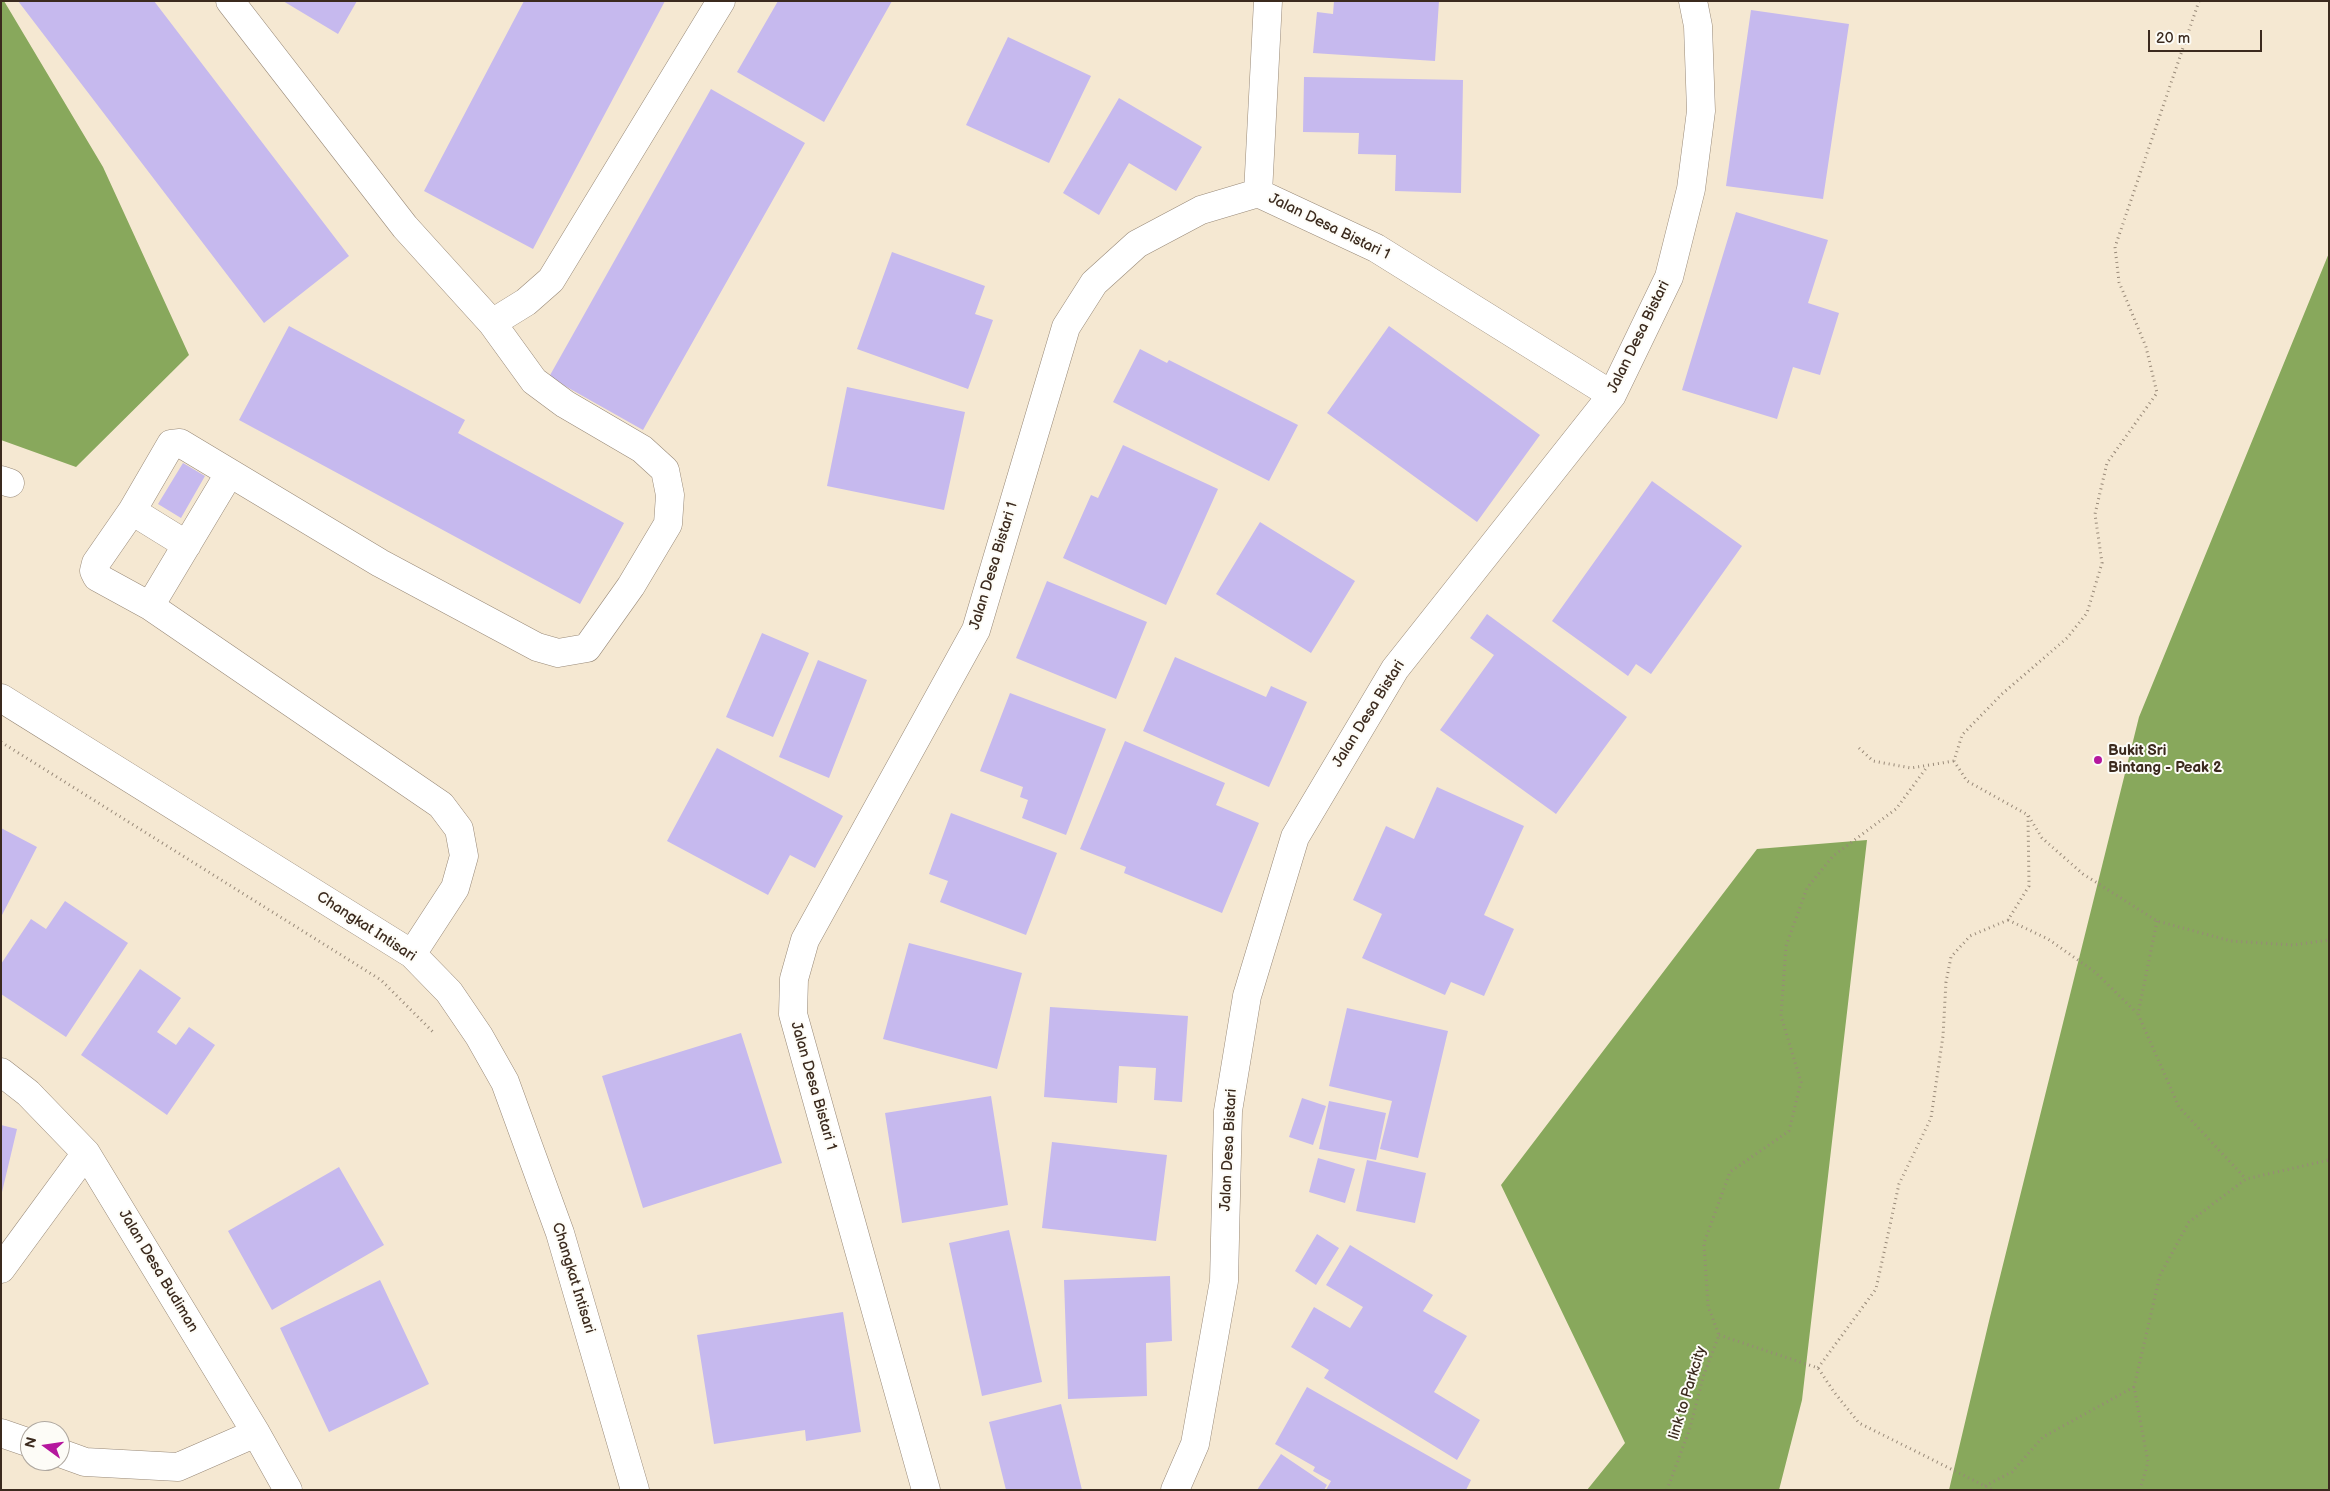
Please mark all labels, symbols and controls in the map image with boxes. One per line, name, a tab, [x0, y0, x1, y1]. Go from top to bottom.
scale bar	[2150, 20, 2264, 52]
text: 20 m	[2156, 29, 2190, 48]
street label: Jalan Desa Bistari 1	[1266, 190, 1392, 264]
street label: Jalan Desa Bistari	[1604, 278, 1674, 396]
street label: Jalan Desa Bistari 1	[966, 500, 1022, 632]
street label: Jalan Desa Bistari	[1329, 657, 1409, 771]
place label: Bukit Sri Bintang - Peak 2	[2108, 742, 2222, 777]
marker: Bukit Sri Bintang - Peak 2	[2092, 754, 2104, 766]
street label: Changkat Intisari	[313, 888, 419, 966]
street label: Jalan Desa Bistari 1	[786, 1020, 840, 1152]
street label: Jalan Desa Bistari	[1217, 1088, 1241, 1212]
street label: Jalan Desa Budiman	[114, 1206, 202, 1336]
street label: Changkat Intisari	[548, 1220, 598, 1336]
street label: link to Parkcity	[1665, 1344, 1711, 1442]
north arrow	[20, 1421, 70, 1471]
text: N	[21, 1435, 40, 1450]

